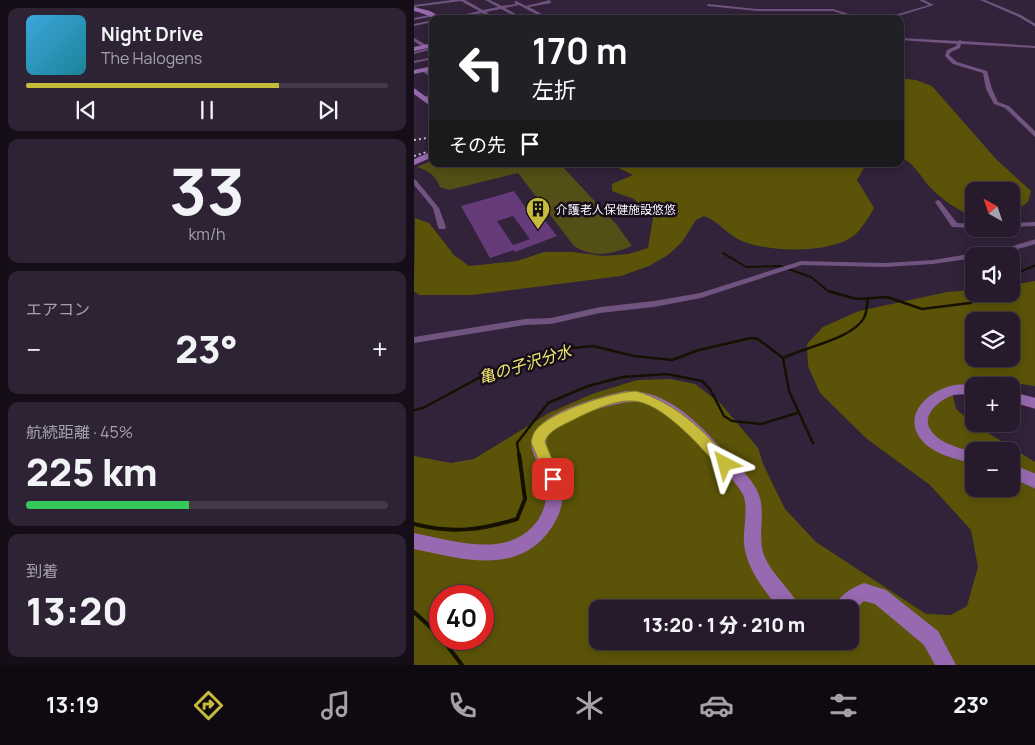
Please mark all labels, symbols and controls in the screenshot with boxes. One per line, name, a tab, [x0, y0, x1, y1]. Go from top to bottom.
text: Night Drive	[101, 21, 203, 47]
text: 170 m	[532, 27, 628, 75]
icon: left	[449, 35, 514, 100]
text: The Halogens	[101, 47, 202, 69]
text: 左折	[532, 75, 576, 105]
icon: previous	[72, 96, 100, 124]
icon: pause	[193, 96, 221, 124]
icon: next	[314, 96, 342, 124]
icon: arrive	[516, 130, 544, 158]
text: その先	[449, 132, 506, 158]
text: 33	[169, 146, 245, 235]
north arrow	[965, 182, 1020, 238]
map controls	[965, 182, 1020, 497]
building icon: 介護老人保健施設悠悠	[525, 196, 551, 230]
place label: 介護老人保健施設悠悠	[556, 201, 676, 218]
text: km/h	[188, 223, 226, 245]
button: sound	[965, 247, 1020, 302]
text: エアコン	[26, 298, 90, 320]
button: layers	[965, 312, 1020, 367]
text: 23°	[175, 322, 238, 374]
text: −	[26, 330, 41, 368]
text: +	[372, 330, 388, 368]
water label: 亀の子沢分水	[476, 339, 576, 389]
button: +	[965, 377, 1020, 432]
text: 航続距離 · 45%	[26, 421, 133, 443]
position arrow	[698, 437, 750, 489]
button: −	[965, 442, 1020, 497]
text: 225 km	[26, 445, 158, 497]
pin	[532, 458, 574, 500]
icon: arrive	[539, 465, 567, 493]
text: 到着	[26, 560, 58, 582]
text: 13:20	[26, 584, 128, 636]
speed limit sign: 40	[429, 585, 494, 650]
text: 13:20 · 1 分 · 210 m	[643, 612, 805, 638]
icon: directions	[191, 688, 226, 723]
icon: music	[318, 688, 353, 723]
icon: phone	[445, 688, 480, 723]
icon: climate	[572, 688, 607, 723]
icon: car	[699, 688, 734, 723]
icon: filters	[826, 688, 861, 723]
text: 13:19	[46, 690, 99, 720]
text: 23°	[953, 690, 989, 720]

